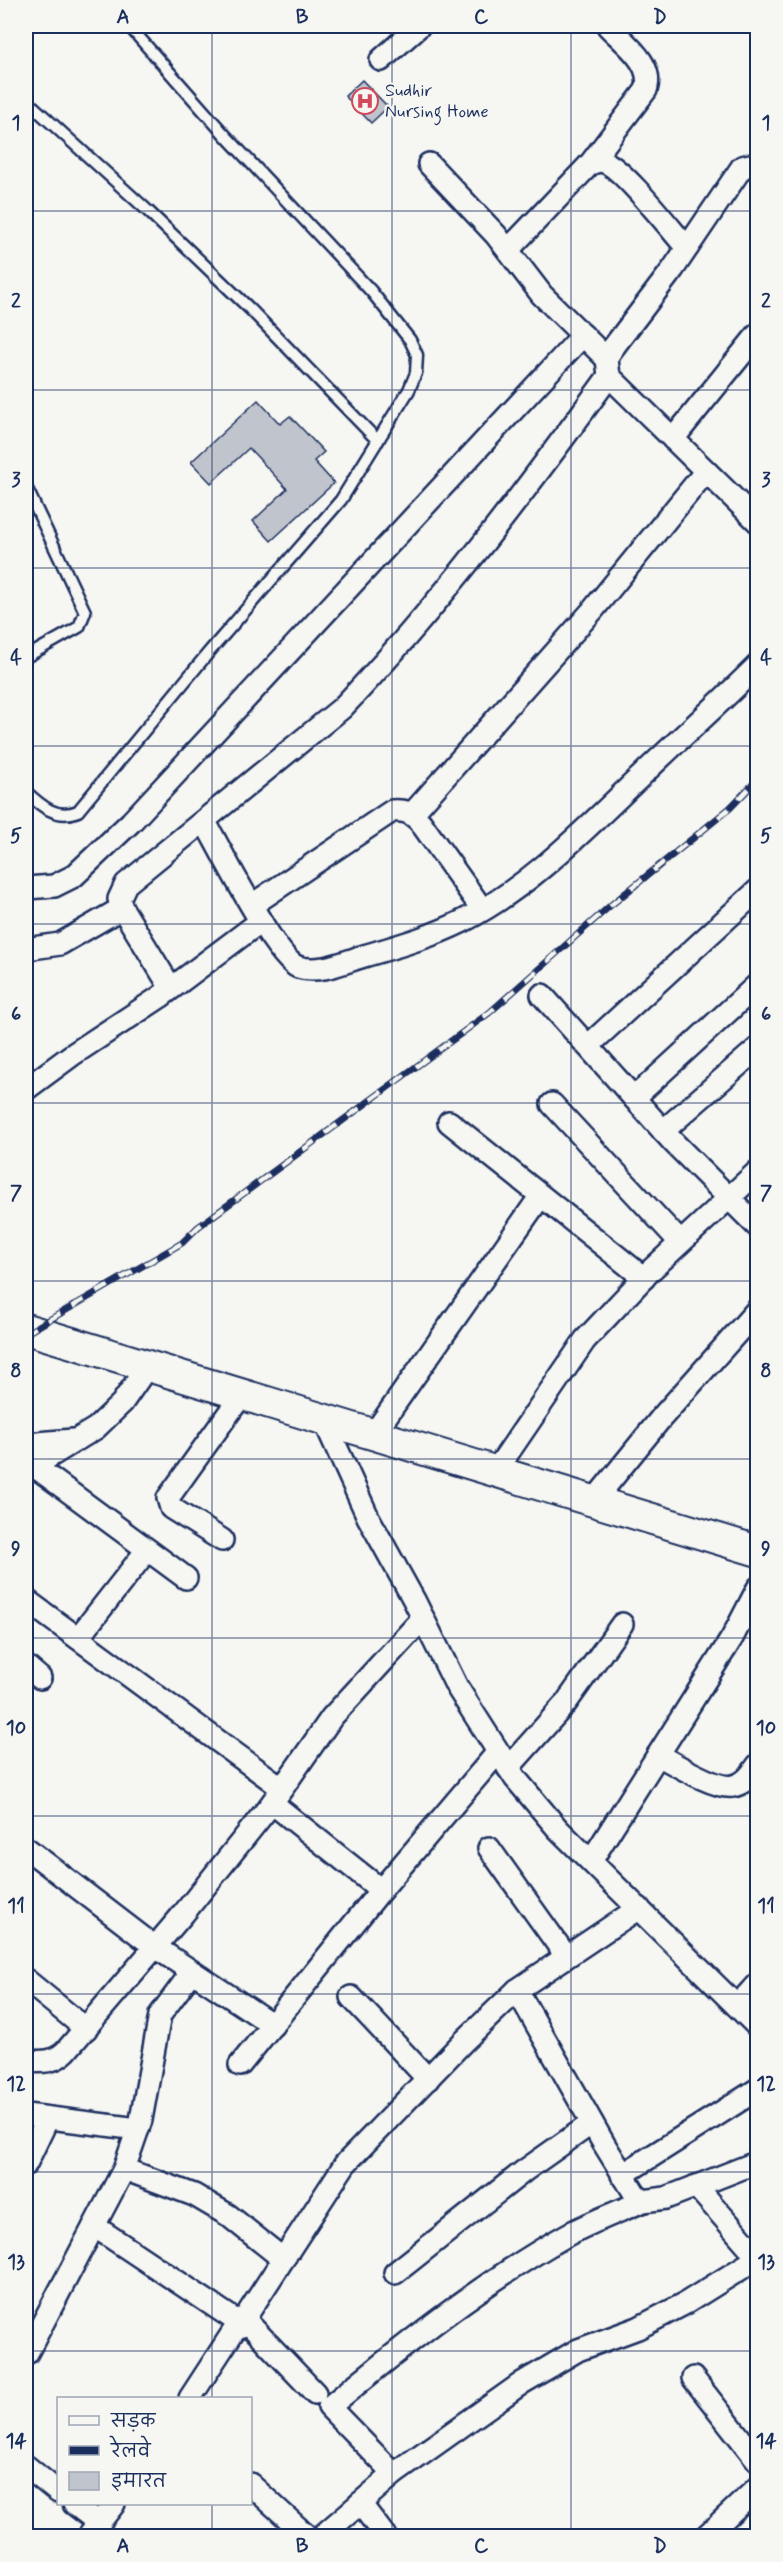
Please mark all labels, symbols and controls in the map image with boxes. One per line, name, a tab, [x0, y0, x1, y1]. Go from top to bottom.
text: A	[116, 4, 130, 31]
text: B	[296, 4, 309, 31]
text: C	[474, 4, 489, 31]
text: D	[653, 4, 667, 31]
place label: Sudhir Nursing Home	[385, 79, 489, 126]
hospital icon: Sudhir Nursing Home	[350, 86, 380, 116]
text: 1	[12, 110, 20, 137]
text: 1	[762, 110, 770, 137]
text: 2	[11, 288, 21, 315]
text: 2	[761, 288, 771, 315]
text: 3	[11, 467, 21, 494]
text: 3	[761, 467, 771, 494]
text: 4	[10, 645, 22, 672]
text: 4	[760, 645, 772, 672]
text: 5	[10, 823, 22, 850]
text: 5	[760, 823, 772, 850]
text: 6	[11, 1001, 21, 1028]
text: 6	[761, 1001, 771, 1028]
text: 7	[10, 1180, 22, 1207]
text: 7	[760, 1180, 772, 1207]
text: 8	[10, 1358, 22, 1385]
text: 8	[760, 1358, 772, 1385]
text: 9	[11, 1536, 21, 1563]
text: 9	[761, 1536, 771, 1563]
text: 10	[6, 1715, 26, 1742]
text: 10	[756, 1715, 776, 1742]
text: 11	[7, 1893, 25, 1920]
text: 11	[757, 1893, 775, 1920]
text: 12	[6, 2071, 26, 2098]
text: 12	[756, 2071, 776, 2098]
text: 13	[7, 2249, 25, 2276]
text: 13	[757, 2249, 775, 2276]
legend	[57, 2397, 252, 2505]
text: सड़क	[110, 2410, 156, 2434]
text: 14	[5, 2428, 27, 2455]
text: 14	[755, 2428, 777, 2455]
text: रेलवे	[109, 2435, 152, 2464]
text: इमारत	[111, 2470, 167, 2494]
text: A	[116, 2533, 130, 2560]
text: B	[296, 2533, 309, 2560]
text: C	[474, 2533, 489, 2560]
text: D	[653, 2533, 667, 2560]

